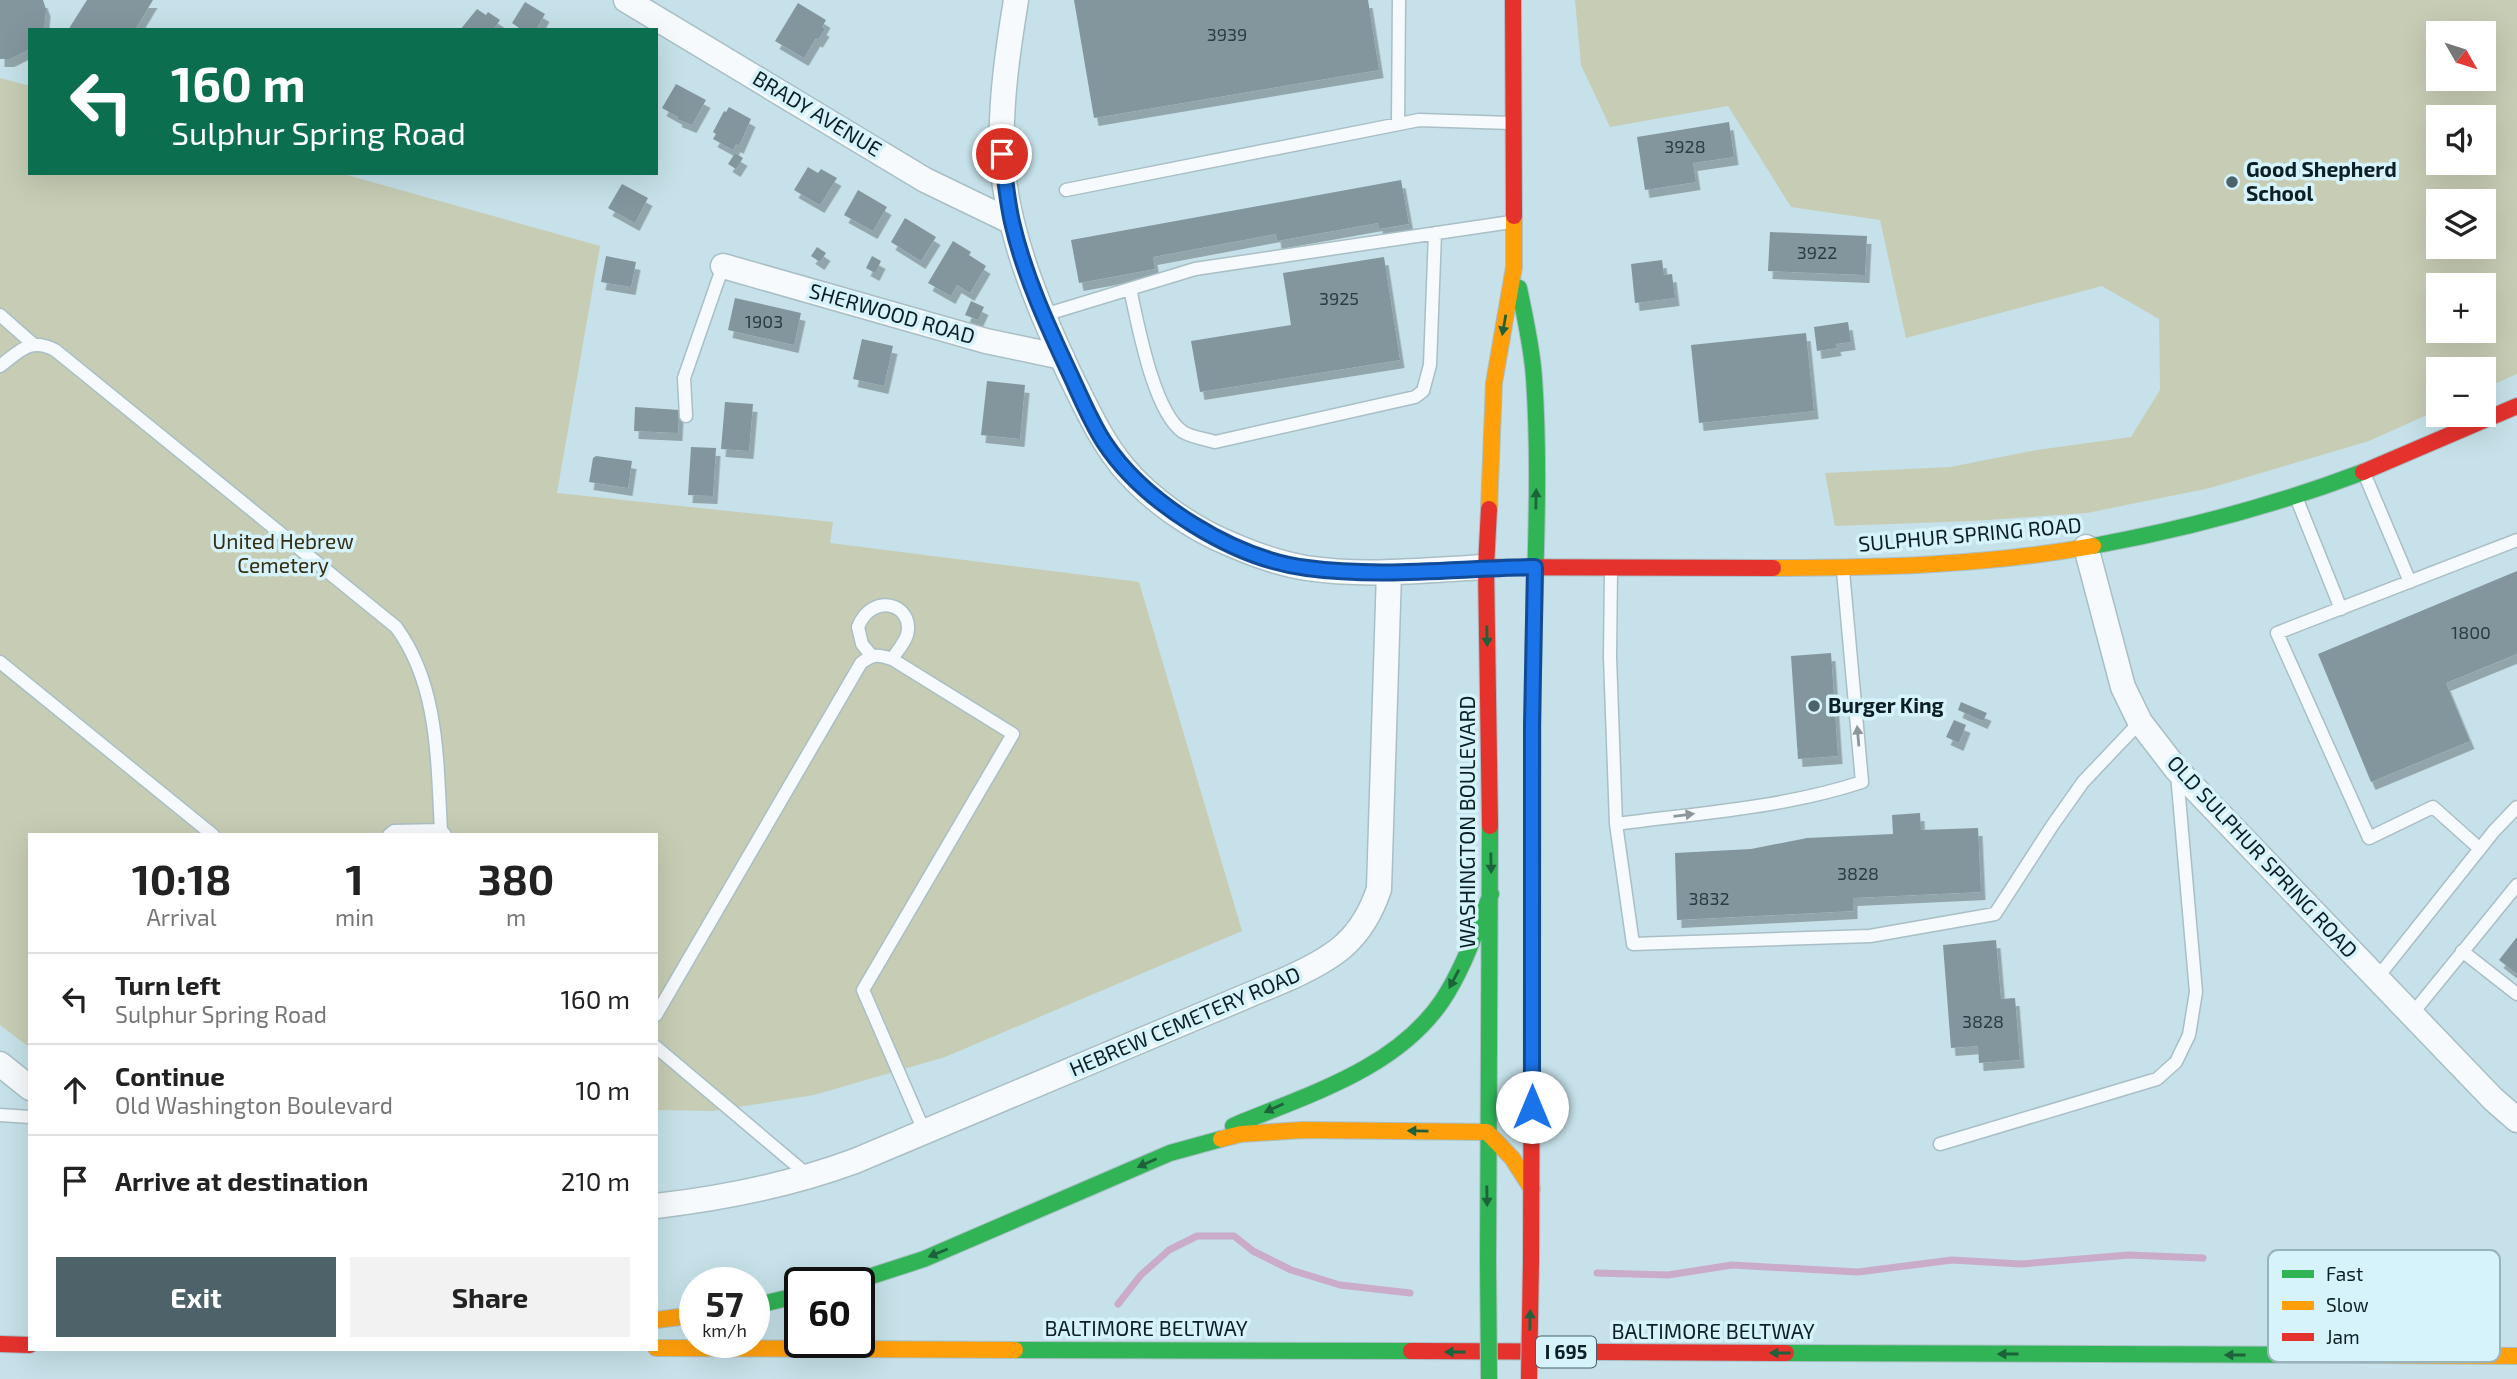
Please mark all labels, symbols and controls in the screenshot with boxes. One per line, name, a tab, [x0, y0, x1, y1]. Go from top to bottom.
north arrow	[2426, 21, 2496, 91]
map controls	[2426, 21, 2496, 427]
house number: 3939	[1207, 23, 1247, 45]
text: 160 m	[171, 53, 306, 112]
icon: left	[56, 56, 147, 147]
street label: BRADY AVENUE	[749, 64, 887, 161]
button: sound	[2426, 105, 2496, 175]
text: Sulphur Spring Road	[171, 113, 466, 151]
pin	[972, 124, 1032, 184]
icon: arrive	[983, 135, 1021, 173]
house number: 3928	[1664, 135, 1706, 157]
place label: Good Shepherd School	[2246, 156, 2397, 205]
marker: Good Shepherd School	[2224, 174, 2240, 190]
button: layers	[2426, 189, 2496, 259]
house number: 3922	[1797, 241, 1837, 263]
button: +	[2426, 273, 2496, 343]
street label: SHERWOOD ROAD	[807, 277, 978, 348]
house number: 3925	[1319, 287, 1359, 309]
house number: 1903	[745, 310, 783, 332]
one-way arrow	[1498, 314, 1509, 336]
button: −	[2426, 357, 2496, 427]
one-way arrow	[1530, 488, 1541, 510]
street label: SULPHUR SPRING ROAD	[1857, 511, 2082, 556]
park label: United Hebrew Cemetery	[212, 528, 354, 577]
house number: 1800	[2451, 621, 2491, 643]
one-way arrow	[1481, 625, 1493, 647]
place label: Burger King	[1828, 692, 1944, 717]
street label: WASHINGTON BOULEVARD	[1454, 696, 1479, 948]
marker: Burger King	[1806, 698, 1822, 714]
one-way arrow	[1852, 725, 1863, 747]
street label: OLD SULPHUR SPRING ROAD	[2163, 750, 2363, 962]
one-way arrow	[1673, 810, 1695, 821]
one-way arrow	[1485, 852, 1497, 874]
text: 10:18	[132, 853, 231, 903]
text: 1	[346, 853, 364, 903]
text: 380	[478, 853, 554, 903]
house number: 3828	[1837, 862, 1879, 884]
house number: 3832	[1688, 887, 1730, 909]
text: Arrival	[147, 903, 217, 931]
text: min	[335, 903, 374, 931]
text: m	[506, 903, 526, 931]
street label: HEBREW CEMETERY ROAD	[1065, 961, 1304, 1081]
text: Turn left	[115, 969, 221, 1000]
one-way arrow	[1449, 969, 1460, 989]
icon: left	[56, 980, 94, 1018]
text: 160 m	[561, 983, 630, 1014]
text: Sulphur Spring Road	[115, 1000, 327, 1028]
house number: 3828	[1962, 1010, 2004, 1032]
text: Continue	[115, 1060, 225, 1091]
position arrow	[1495, 1070, 1569, 1144]
icon: ahead	[56, 1071, 94, 1109]
text: 10 m	[575, 1074, 630, 1105]
text: Old Washington Boulevard	[115, 1091, 393, 1119]
one-way arrow	[1264, 1102, 1284, 1114]
one-way arrow	[1407, 1125, 1429, 1137]
one-way arrow	[1136, 1158, 1157, 1169]
icon: arrive	[56, 1162, 94, 1200]
text: Arrive at destination	[115, 1165, 368, 1196]
text: 210 m	[561, 1165, 630, 1196]
one-way arrow	[1482, 1186, 1493, 1208]
one-way arrow	[927, 1248, 948, 1259]
legend	[2268, 1250, 2500, 1362]
button: Exit	[56, 1257, 336, 1337]
button: Share	[350, 1257, 630, 1337]
text: Fast	[2326, 1262, 2363, 1285]
speed limit sign: 60	[784, 1267, 875, 1358]
text: 57	[706, 1282, 743, 1324]
text: Slow	[2326, 1293, 2369, 1316]
one-way arrow	[1524, 1309, 1536, 1331]
street label: BALTIMORE BELTWAY	[1044, 1315, 1248, 1340]
street label: BALTIMORE BELTWAY	[1611, 1318, 1815, 1343]
text: km/h	[702, 1319, 747, 1341]
text: Jam	[2326, 1325, 2360, 1348]
road number: I 695	[1536, 1336, 1596, 1368]
one-way arrow	[1443, 1346, 1465, 1358]
one-way arrow	[1769, 1347, 1791, 1359]
one-way arrow	[1996, 1348, 2018, 1360]
one-way arrow	[2224, 1349, 2246, 1361]

